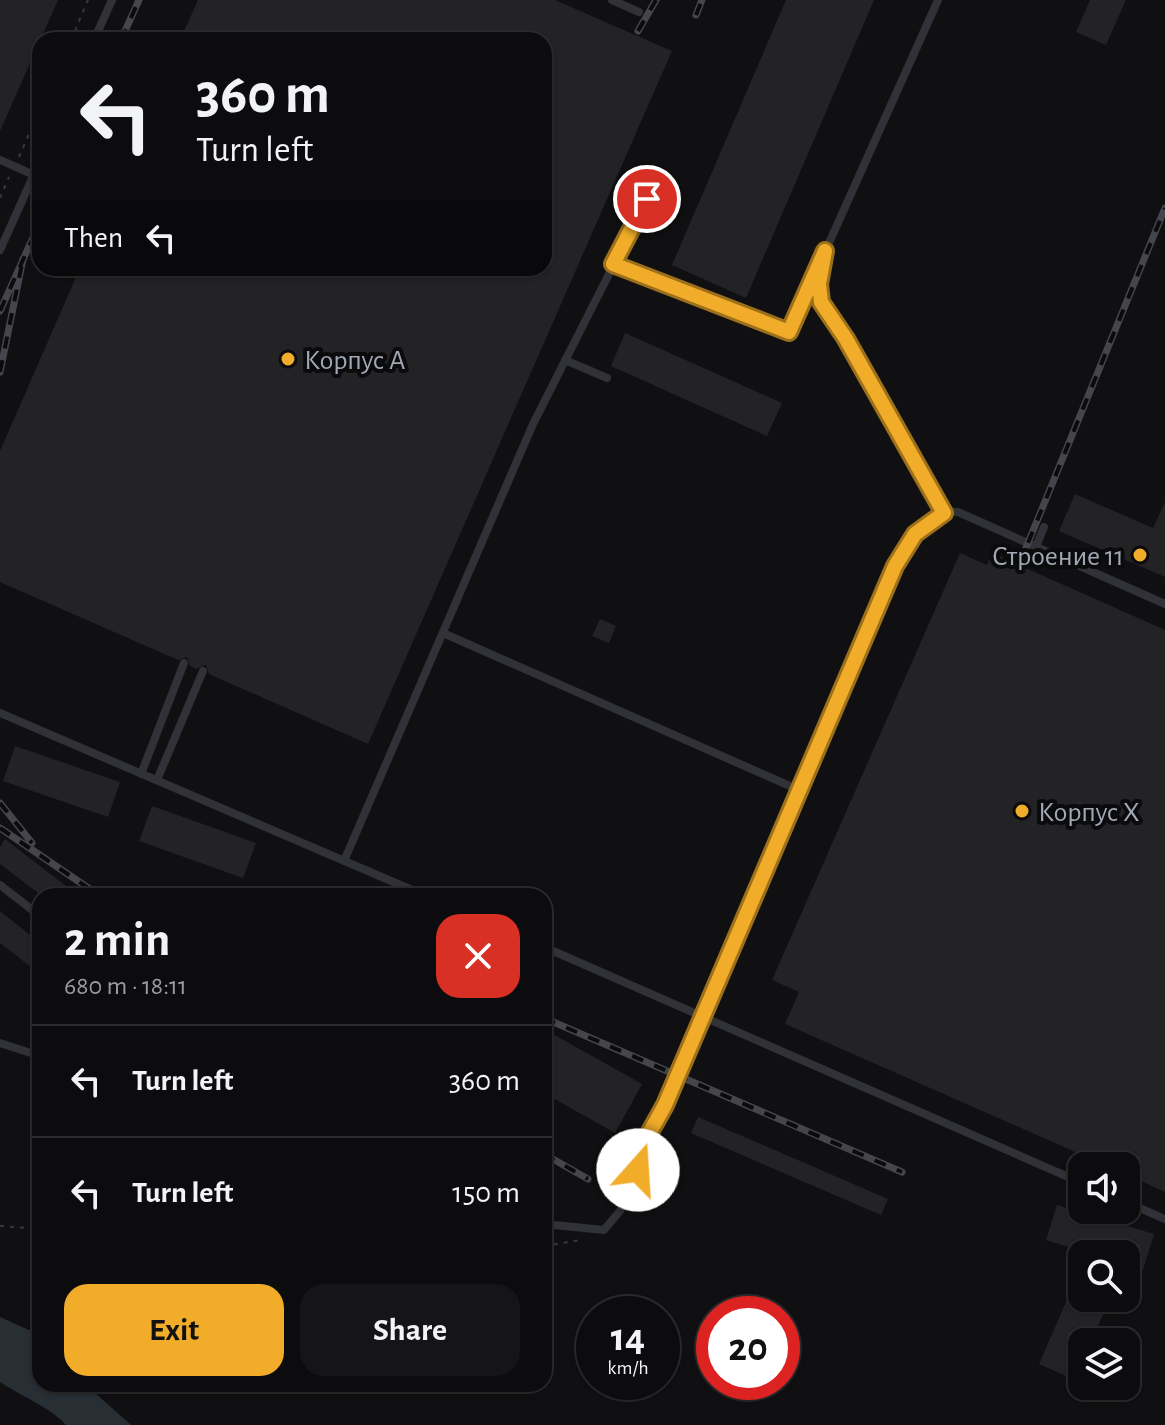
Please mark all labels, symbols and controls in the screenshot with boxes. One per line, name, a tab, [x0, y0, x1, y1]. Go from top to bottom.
icon: left	[64, 64, 168, 168]
text: 360 m	[196, 67, 330, 123]
text: Turn left	[196, 132, 313, 168]
pin	[613, 165, 681, 233]
icon: arrive	[625, 177, 669, 221]
icon: left	[139, 216, 183, 260]
text: Then	[64, 223, 123, 253]
place label: Корпус А	[304, 347, 405, 375]
marker: Корпус А	[279, 350, 297, 368]
place label: Строение 11	[992, 543, 1124, 571]
marker: Строение 11	[1131, 546, 1149, 564]
place label: Корпус Х	[1038, 799, 1140, 827]
marker: Корпус Х	[1013, 802, 1031, 820]
button: close	[436, 914, 520, 998]
text: 2 min	[64, 917, 171, 965]
text: 680 m · 18:11	[64, 973, 187, 999]
icon: left	[64, 1059, 108, 1103]
text: Turn left	[132, 1066, 233, 1096]
text: 360 m	[449, 1066, 520, 1096]
position arrow	[596, 1128, 680, 1212]
map controls	[1068, 1152, 1140, 1400]
button: sound	[1068, 1152, 1140, 1224]
icon: left	[64, 1171, 108, 1215]
text: Turn left	[132, 1178, 233, 1208]
text: 150 m	[452, 1178, 520, 1208]
button: search	[1068, 1240, 1140, 1312]
button: Exit	[64, 1284, 284, 1376]
button: Share	[300, 1284, 520, 1376]
speed limit sign: 20	[696, 1296, 800, 1400]
text: 14	[611, 1318, 645, 1358]
button: layers	[1068, 1328, 1140, 1400]
text: km/h	[607, 1358, 649, 1378]

